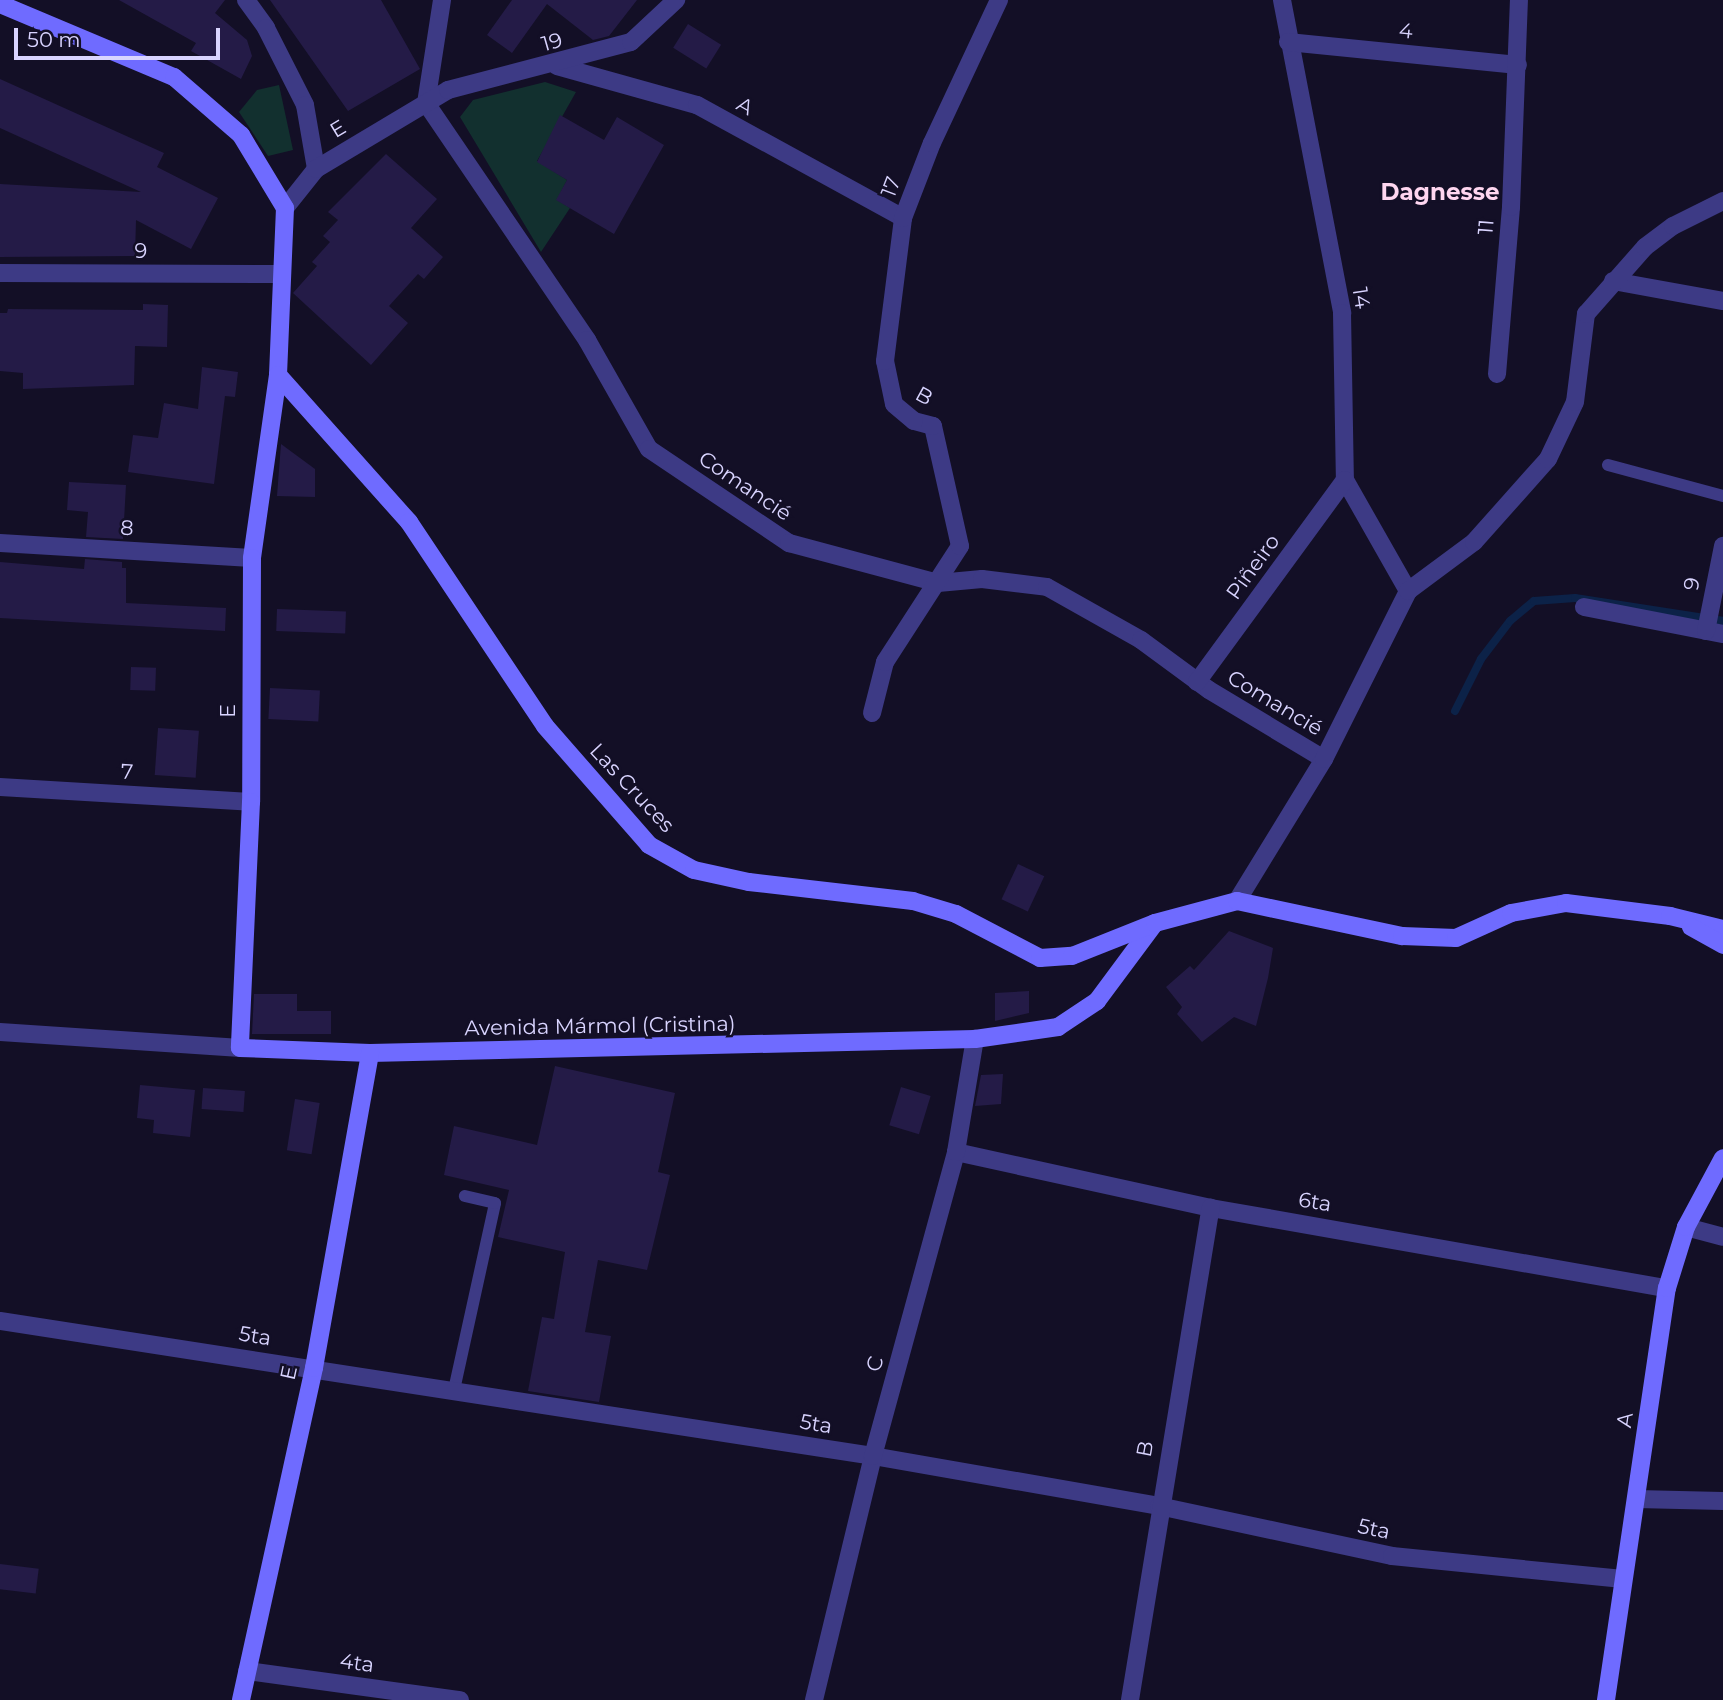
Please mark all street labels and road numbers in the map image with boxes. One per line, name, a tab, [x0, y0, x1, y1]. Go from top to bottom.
street label: 4	[1398, 18, 1414, 44]
street label: 19	[539, 27, 565, 57]
street label: A	[732, 91, 758, 121]
street label: E	[325, 115, 351, 143]
street label: 17	[876, 173, 906, 201]
street label: 11	[1473, 218, 1499, 236]
street label: 9	[135, 238, 147, 264]
street label: 14	[1347, 285, 1375, 311]
street label: B	[911, 381, 937, 411]
street label: Comancié	[694, 446, 796, 526]
street label: 8	[119, 515, 135, 541]
street label: Piñeiro	[1221, 529, 1285, 605]
street label: 9	[1678, 575, 1706, 593]
street label: Comancié	[1223, 665, 1327, 741]
street label: E	[215, 704, 241, 718]
street label: Las Cruces	[584, 738, 680, 838]
street label: 7	[120, 759, 134, 785]
street label: Avenida Mármol (Cristina)	[464, 1011, 736, 1041]
street label: 6ta	[1297, 1187, 1333, 1217]
street label: 5ta	[237, 1321, 273, 1351]
street label: C	[861, 1354, 889, 1374]
street label: E	[275, 1364, 303, 1382]
street label: 5ta	[798, 1409, 834, 1439]
street label: A	[1611, 1411, 1639, 1429]
street label: B	[1131, 1439, 1159, 1459]
street label: 5ta	[1356, 1513, 1392, 1545]
street label: 4ta	[338, 1648, 376, 1678]

